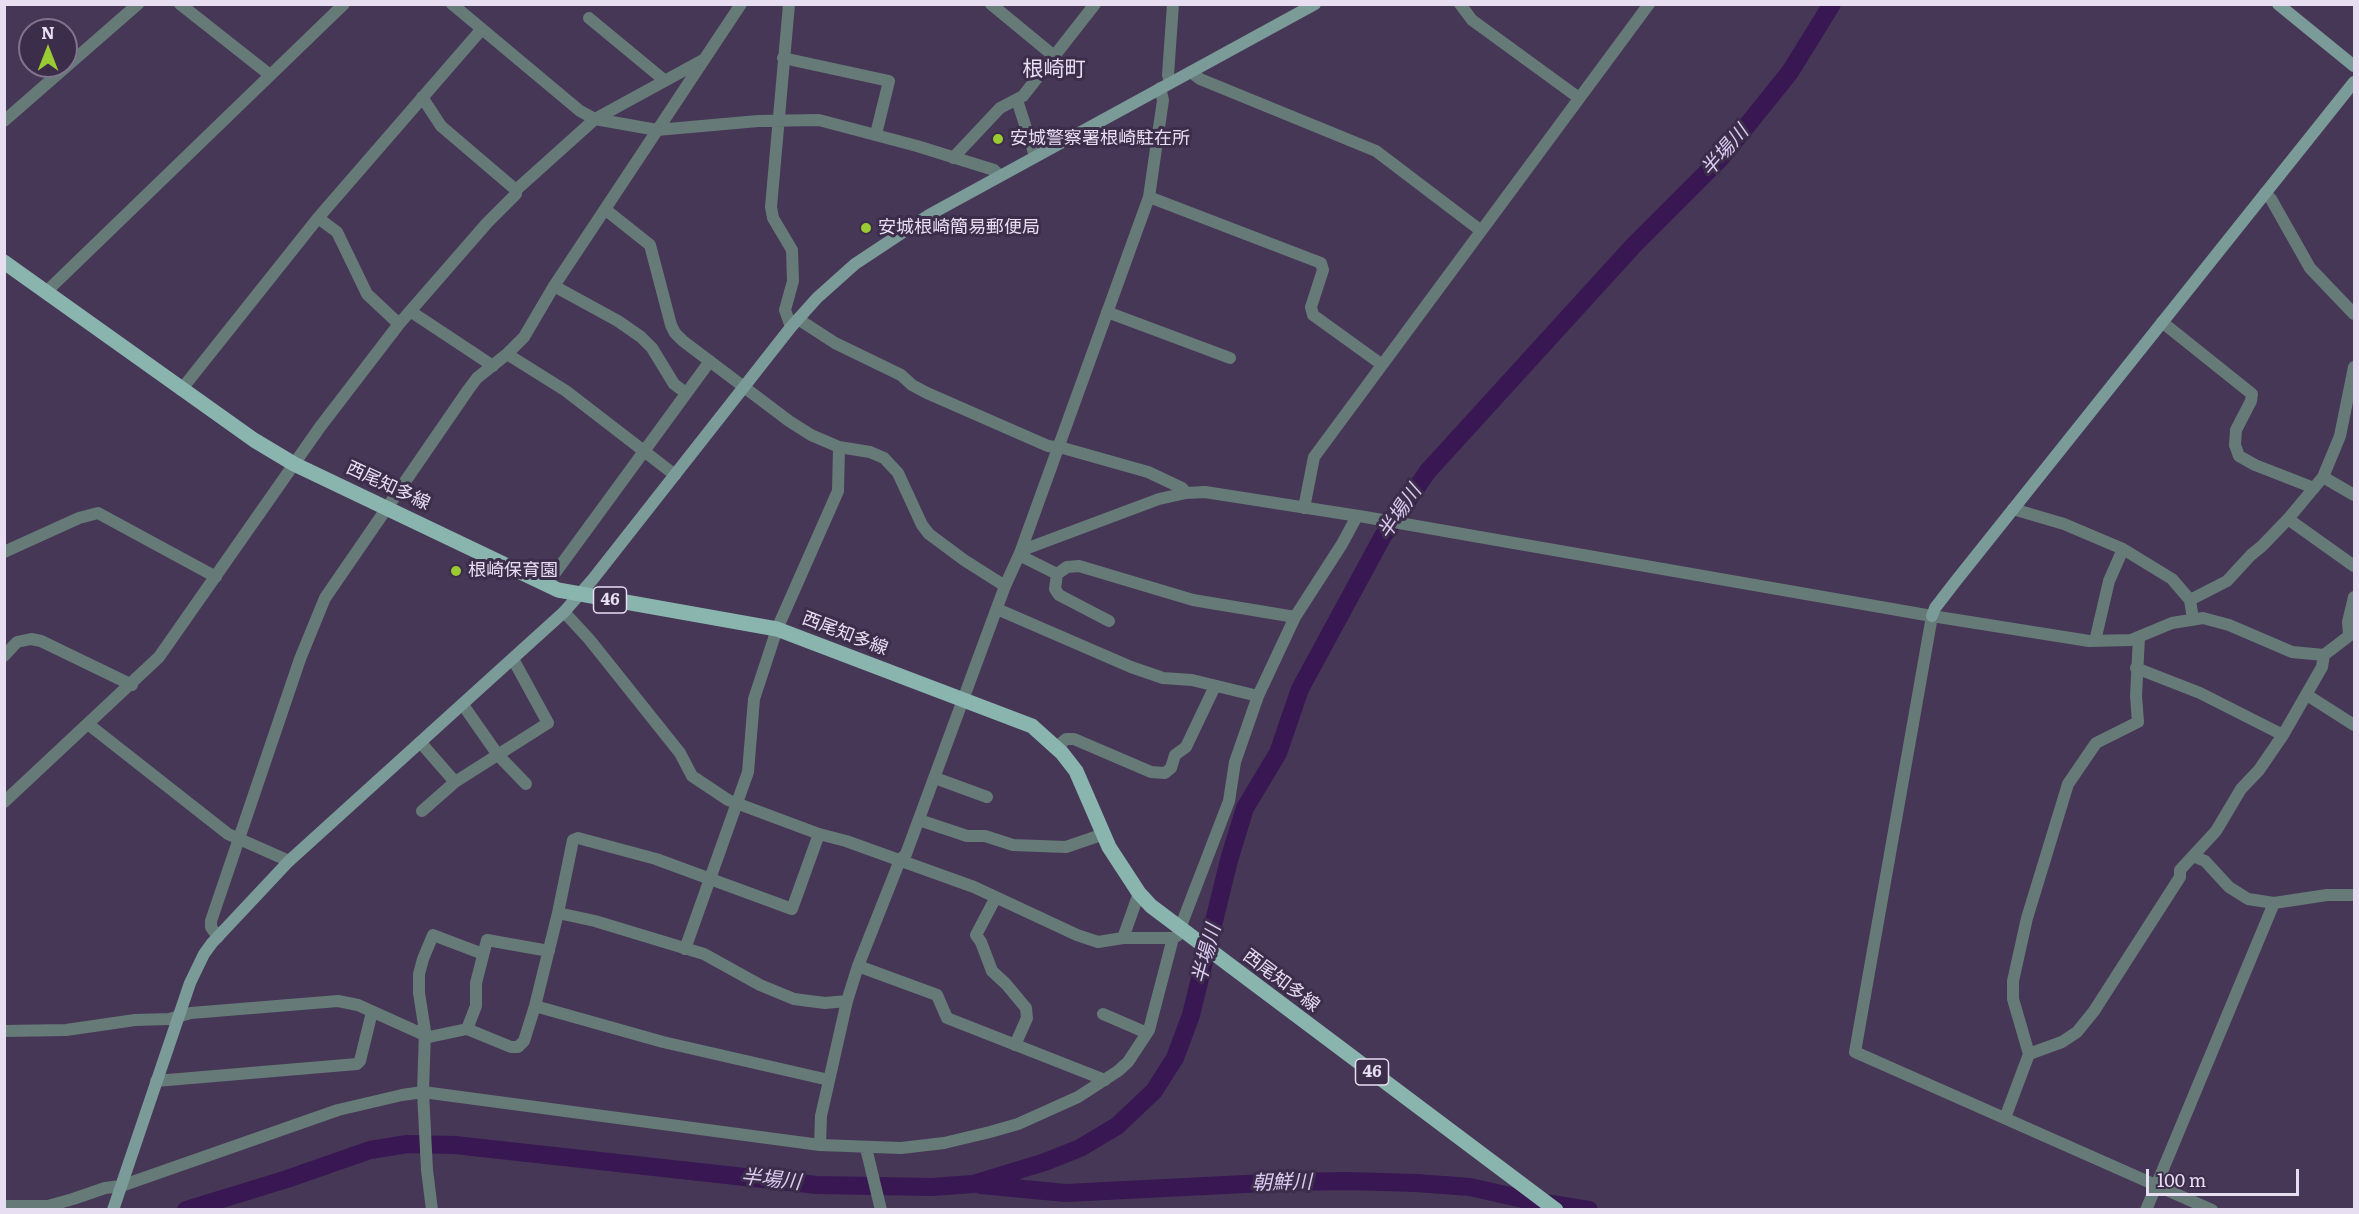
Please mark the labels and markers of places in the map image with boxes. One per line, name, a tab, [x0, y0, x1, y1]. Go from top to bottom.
place label: 安城警察署根崎駐在所	[1010, 128, 1190, 150]
marker: 安城警察署根崎駐在所	[991, 132, 1005, 146]
place label: 安城根崎簡易郵便局	[878, 217, 1040, 239]
marker: 安城根崎簡易郵便局	[859, 221, 873, 235]
place label: 根崎保育園	[468, 560, 558, 582]
marker: 根崎保育園	[449, 564, 463, 578]

